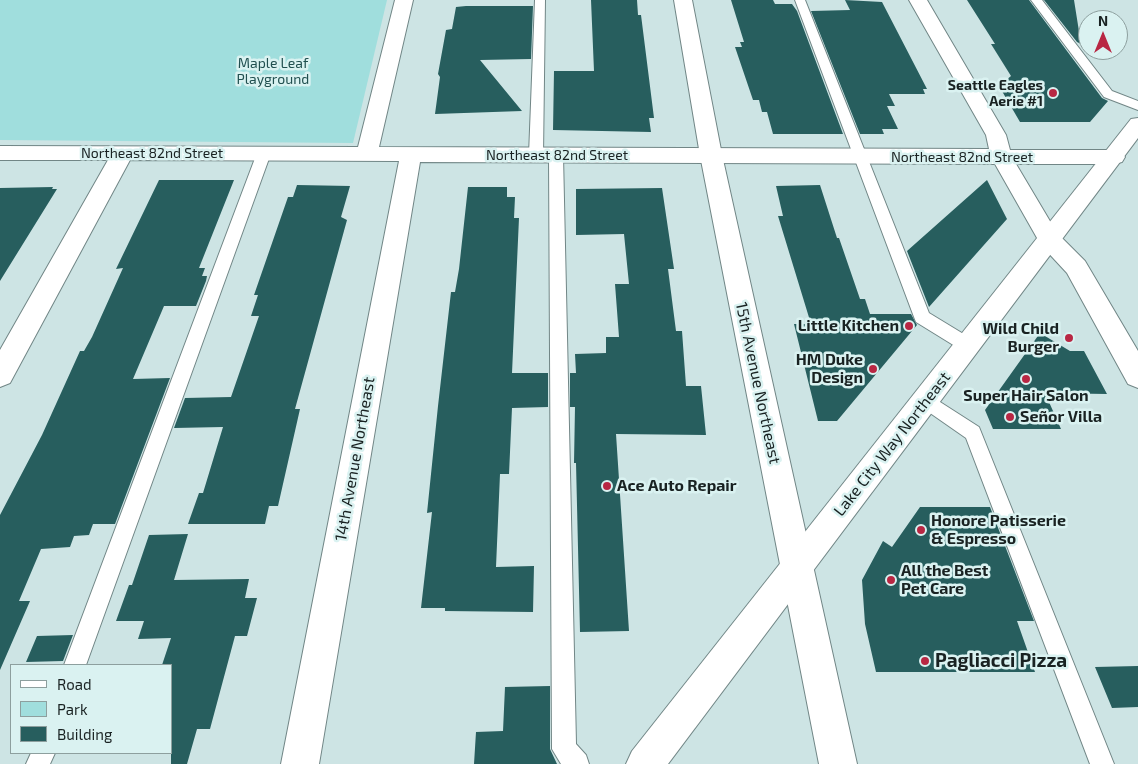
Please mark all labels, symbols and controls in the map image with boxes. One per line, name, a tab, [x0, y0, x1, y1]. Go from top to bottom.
north arrow	[1078, 10, 1128, 60]
text: N	[1098, 12, 1108, 29]
park label: Maple Leaf Playground	[237, 55, 309, 88]
place label: Seattle Eagles Aerie #1	[948, 77, 1043, 110]
marker: Seattle Eagles Aerie #1	[1047, 87, 1059, 99]
street label: Northeast 82nd Street	[81, 145, 223, 161]
street label: Northeast 82nd Street	[486, 147, 628, 163]
street label: Northeast 82nd Street	[891, 149, 1033, 165]
street label: 15th Avenue Northeast	[731, 300, 785, 466]
place label: Little Kitchen	[798, 316, 899, 336]
place label: Wild Child Burger	[982, 319, 1059, 357]
marker: Little Kitchen	[903, 320, 915, 332]
marker: Wild Child Burger	[1063, 332, 1075, 344]
place label: HM Duke Design	[796, 350, 863, 388]
marker: HM Duke Design	[867, 363, 879, 375]
street label: Lake City Way Northeast	[830, 368, 954, 520]
marker: Super Hair Salon	[1020, 373, 1032, 385]
street label: 14th Avenue Northeast	[331, 376, 379, 542]
place label: Super Hair Salon	[963, 386, 1089, 406]
place label: Señor Villa	[1020, 407, 1102, 427]
marker: Señor Villa	[1004, 411, 1016, 423]
place label: Ace Auto Repair	[617, 476, 737, 496]
marker: Ace Auto Repair	[601, 480, 613, 492]
place label: Honore Patisserie & Espresso	[931, 511, 1066, 549]
marker: Honore Patisserie & Espresso	[915, 524, 927, 536]
place label: All the Best Pet Care	[901, 561, 988, 599]
marker: All the Best Pet Care	[885, 574, 897, 586]
place label: Pagliacci Pizza	[935, 650, 1067, 672]
marker: Pagliacci Pizza	[919, 655, 931, 667]
legend	[10, 664, 172, 754]
text: Road	[57, 675, 92, 693]
text: Park	[57, 700, 88, 718]
text: Building	[57, 725, 112, 743]

